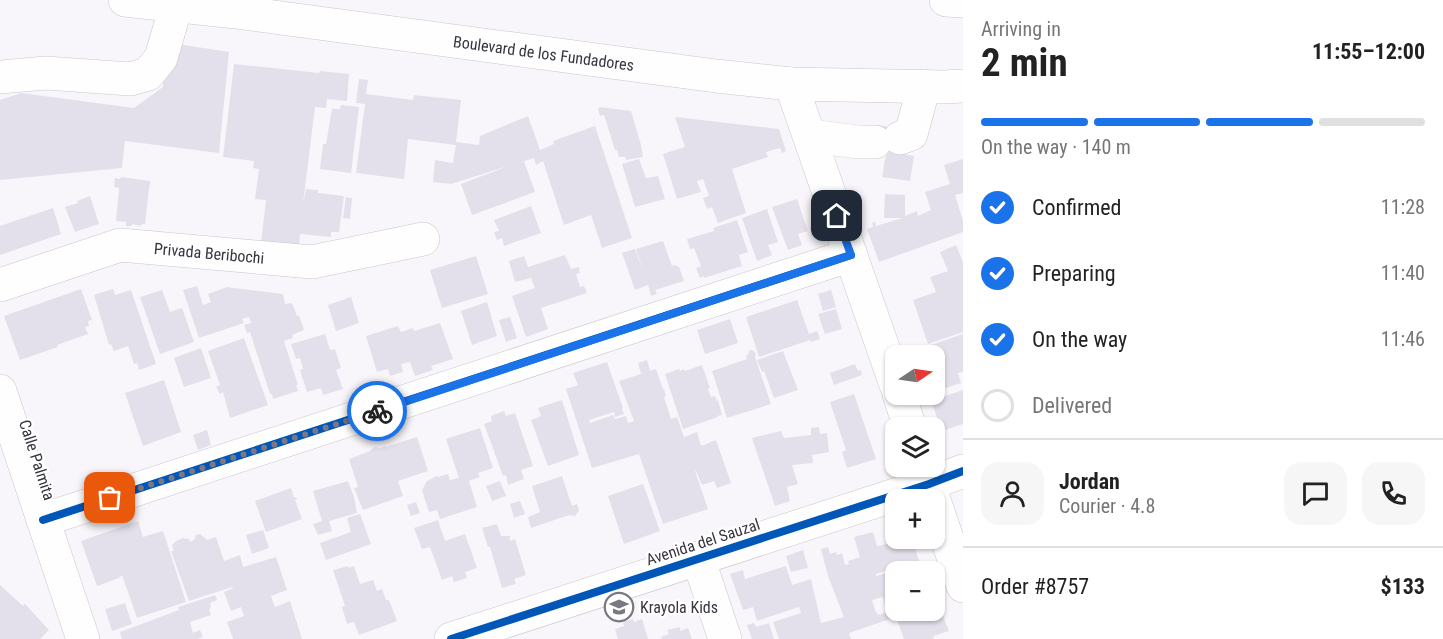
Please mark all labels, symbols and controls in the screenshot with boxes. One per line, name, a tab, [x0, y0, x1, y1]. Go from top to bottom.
text: Arriving in	[981, 17, 1061, 41]
street label: Boulevard de los Fundadores	[452, 32, 635, 74]
text: 11:55–12:00	[1312, 39, 1425, 64]
text: 2 min	[981, 40, 1068, 86]
text: On the way · 140 m	[981, 135, 1131, 159]
pin	[811, 190, 862, 241]
icon: check	[981, 191, 1014, 224]
text: Confirmed	[1032, 195, 1121, 220]
text: 11:28	[1381, 195, 1425, 219]
icon: home	[820, 199, 853, 232]
street label: Privada Beribochi	[153, 239, 265, 267]
icon: check	[981, 257, 1014, 290]
text: Preparing	[1032, 261, 1116, 286]
text: 11:40	[1381, 261, 1425, 285]
icon: check	[981, 323, 1014, 356]
text: On the way	[1032, 327, 1127, 352]
text: 11:46	[1381, 327, 1425, 351]
north arrow	[885, 345, 945, 405]
map controls	[885, 345, 945, 621]
courier	[347, 381, 407, 441]
text: Delivered	[1032, 393, 1112, 418]
icon: bike	[361, 395, 394, 428]
street label: Calle Palmita	[15, 417, 59, 503]
button: layers	[885, 417, 945, 477]
button: person	[981, 462, 1044, 525]
button: chat	[1284, 462, 1347, 525]
button: phone	[1362, 462, 1425, 525]
text: Jordan	[1059, 469, 1120, 494]
pin	[84, 472, 135, 523]
icon: bag	[93, 481, 126, 514]
button: +	[885, 489, 945, 549]
text: Courier · 4.8	[1059, 494, 1155, 518]
street label: Avenida del Sauzal	[644, 515, 762, 569]
button: −	[885, 561, 945, 621]
text: Order #8757	[981, 574, 1089, 599]
text: $133	[1381, 574, 1425, 599]
school or university icon: Krayola Kids	[603, 591, 635, 623]
place label: Krayola Kids	[640, 598, 718, 617]

